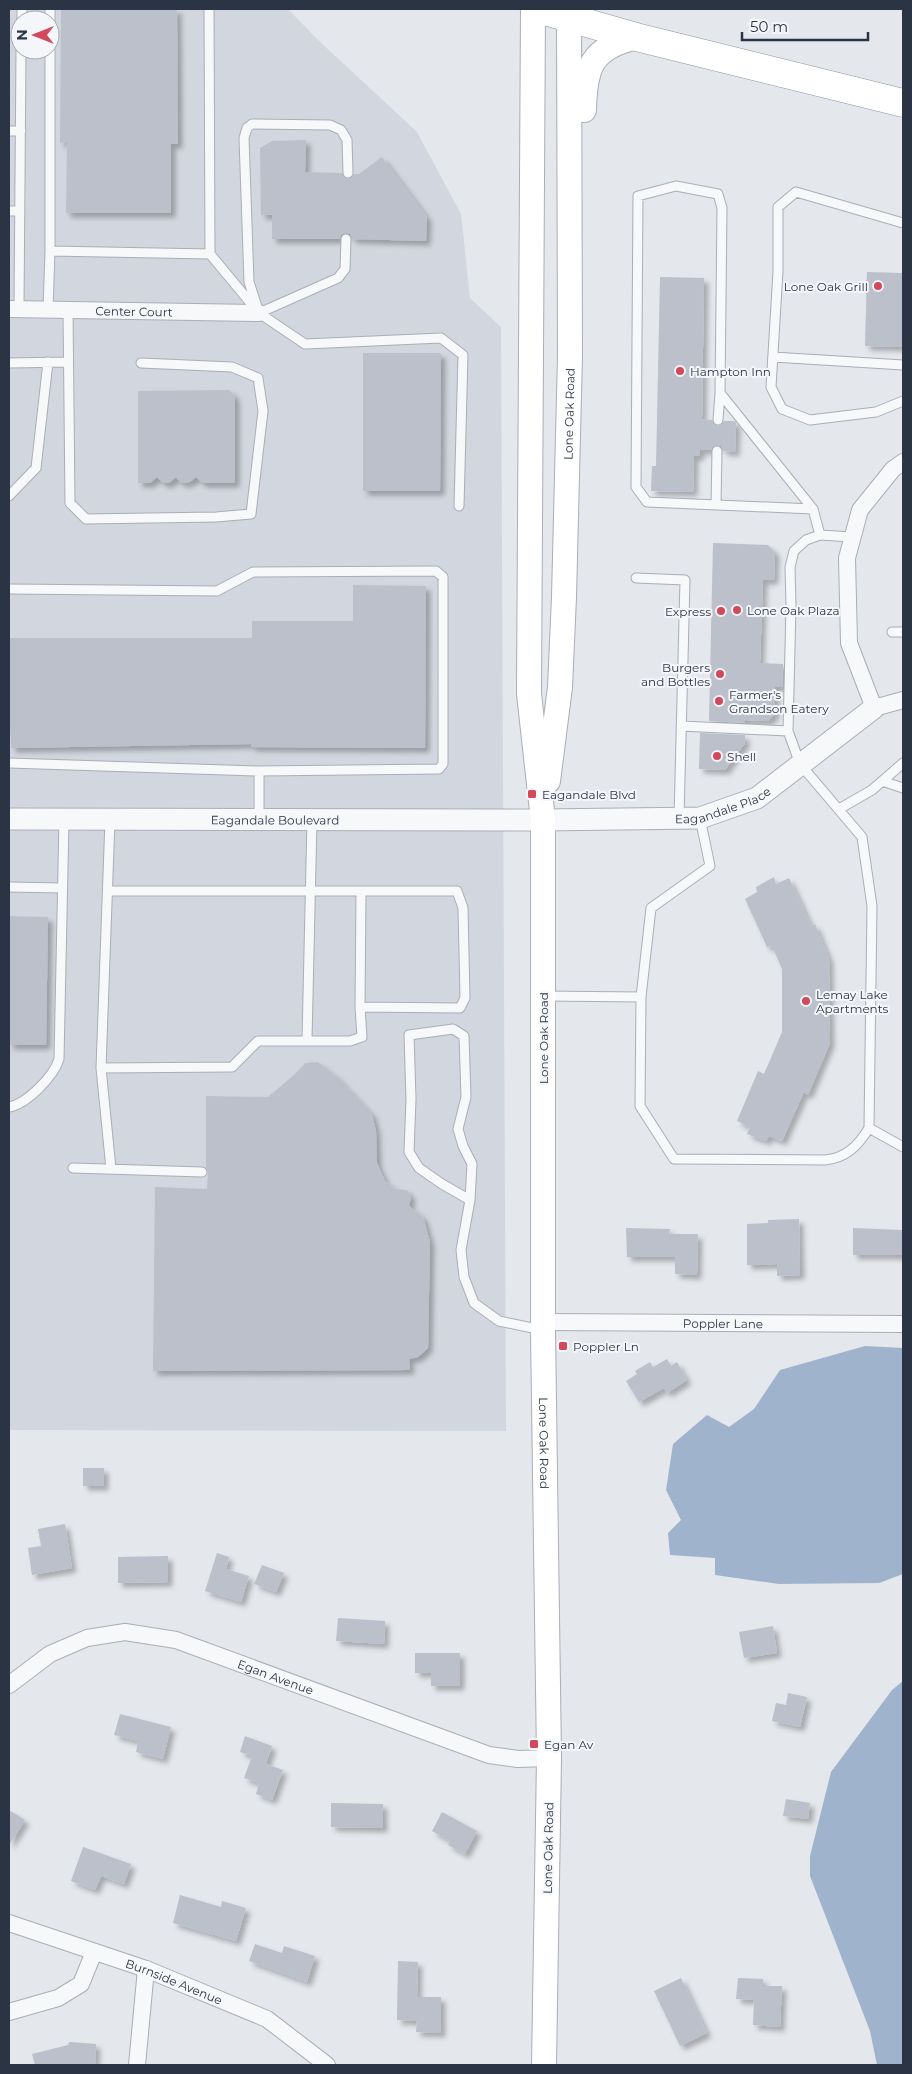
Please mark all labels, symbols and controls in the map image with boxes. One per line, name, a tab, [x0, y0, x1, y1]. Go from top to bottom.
north arrow	[10, 10, 60, 60]
scale bar	[742, 10, 868, 42]
text: 50 m	[750, 17, 788, 36]
text: N	[13, 29, 31, 41]
place label: Lone Oak Grill	[784, 279, 868, 294]
marker: Lone Oak Grill	[872, 280, 884, 292]
street label: Center Court	[95, 303, 173, 319]
place label: Hampton Inn	[690, 364, 771, 379]
marker: Hampton Inn	[674, 365, 686, 377]
street label: Lone Oak Road	[560, 368, 577, 460]
place label: Lone Oak Plaza	[747, 603, 840, 618]
place label: Express	[665, 604, 711, 619]
marker: Lone Oak Plaza	[731, 604, 743, 616]
marker: Express	[715, 605, 727, 617]
place label: Burgers and Bottles	[641, 660, 710, 689]
marker: Burgers and Bottles	[714, 668, 726, 680]
place label: Farmer's Grandson Eatery	[729, 687, 829, 716]
marker: Farmer's Grandson Eatery	[713, 695, 725, 707]
place label: Shell	[727, 749, 756, 764]
marker: Shell	[711, 750, 723, 762]
street label: Eagandale Place	[675, 783, 773, 826]
place label: Eagandale Blvd	[542, 787, 636, 802]
marker: Eagandale Blvd	[526, 788, 538, 800]
street label: Eagandale Boulevard	[211, 812, 339, 827]
place label: Lemay Lake Apartments	[816, 987, 889, 1016]
street label: Lone Oak Road	[536, 992, 551, 1084]
marker: Lemay Lake Apartments	[800, 995, 812, 1007]
street label: Poppler Lane	[683, 1315, 763, 1331]
place label: Poppler Ln	[573, 1339, 639, 1354]
marker: Poppler Ln	[557, 1340, 569, 1352]
street label: Lone Oak Road	[536, 1397, 553, 1489]
street label: Egan Avenue	[236, 1656, 316, 1697]
place label: Egan Av	[544, 1737, 594, 1752]
marker: Egan Av	[528, 1738, 540, 1750]
street label: Lone Oak Road	[540, 1802, 556, 1894]
street label: Burnside Avenue	[124, 1955, 225, 2007]

